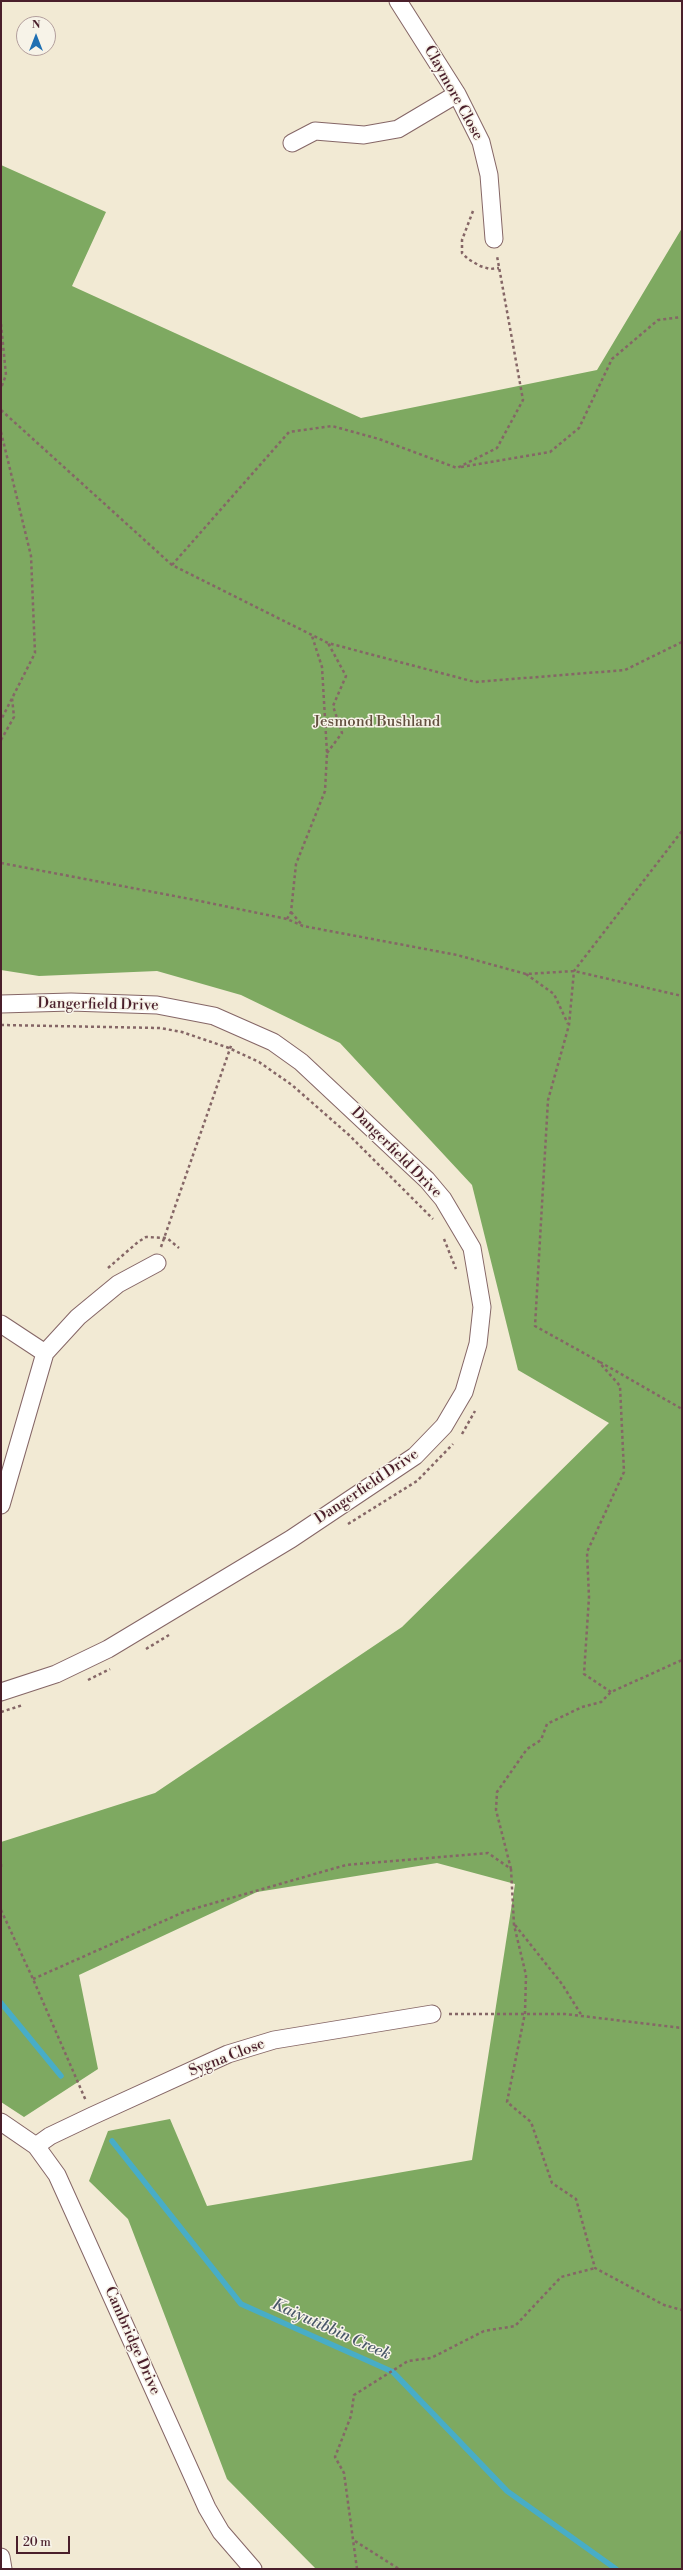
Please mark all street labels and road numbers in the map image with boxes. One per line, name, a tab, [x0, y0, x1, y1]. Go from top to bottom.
street label: Claymore Close	[420, 43, 486, 143]
street label: Dangerfield Drive	[37, 995, 159, 1015]
street label: Dangerfield Drive	[347, 1104, 445, 1202]
street label: Dangerfield Drive	[312, 1446, 422, 1528]
street label: Sygna Close	[186, 2035, 268, 2081]
street label: Cambridge Drive	[100, 2284, 164, 2398]

